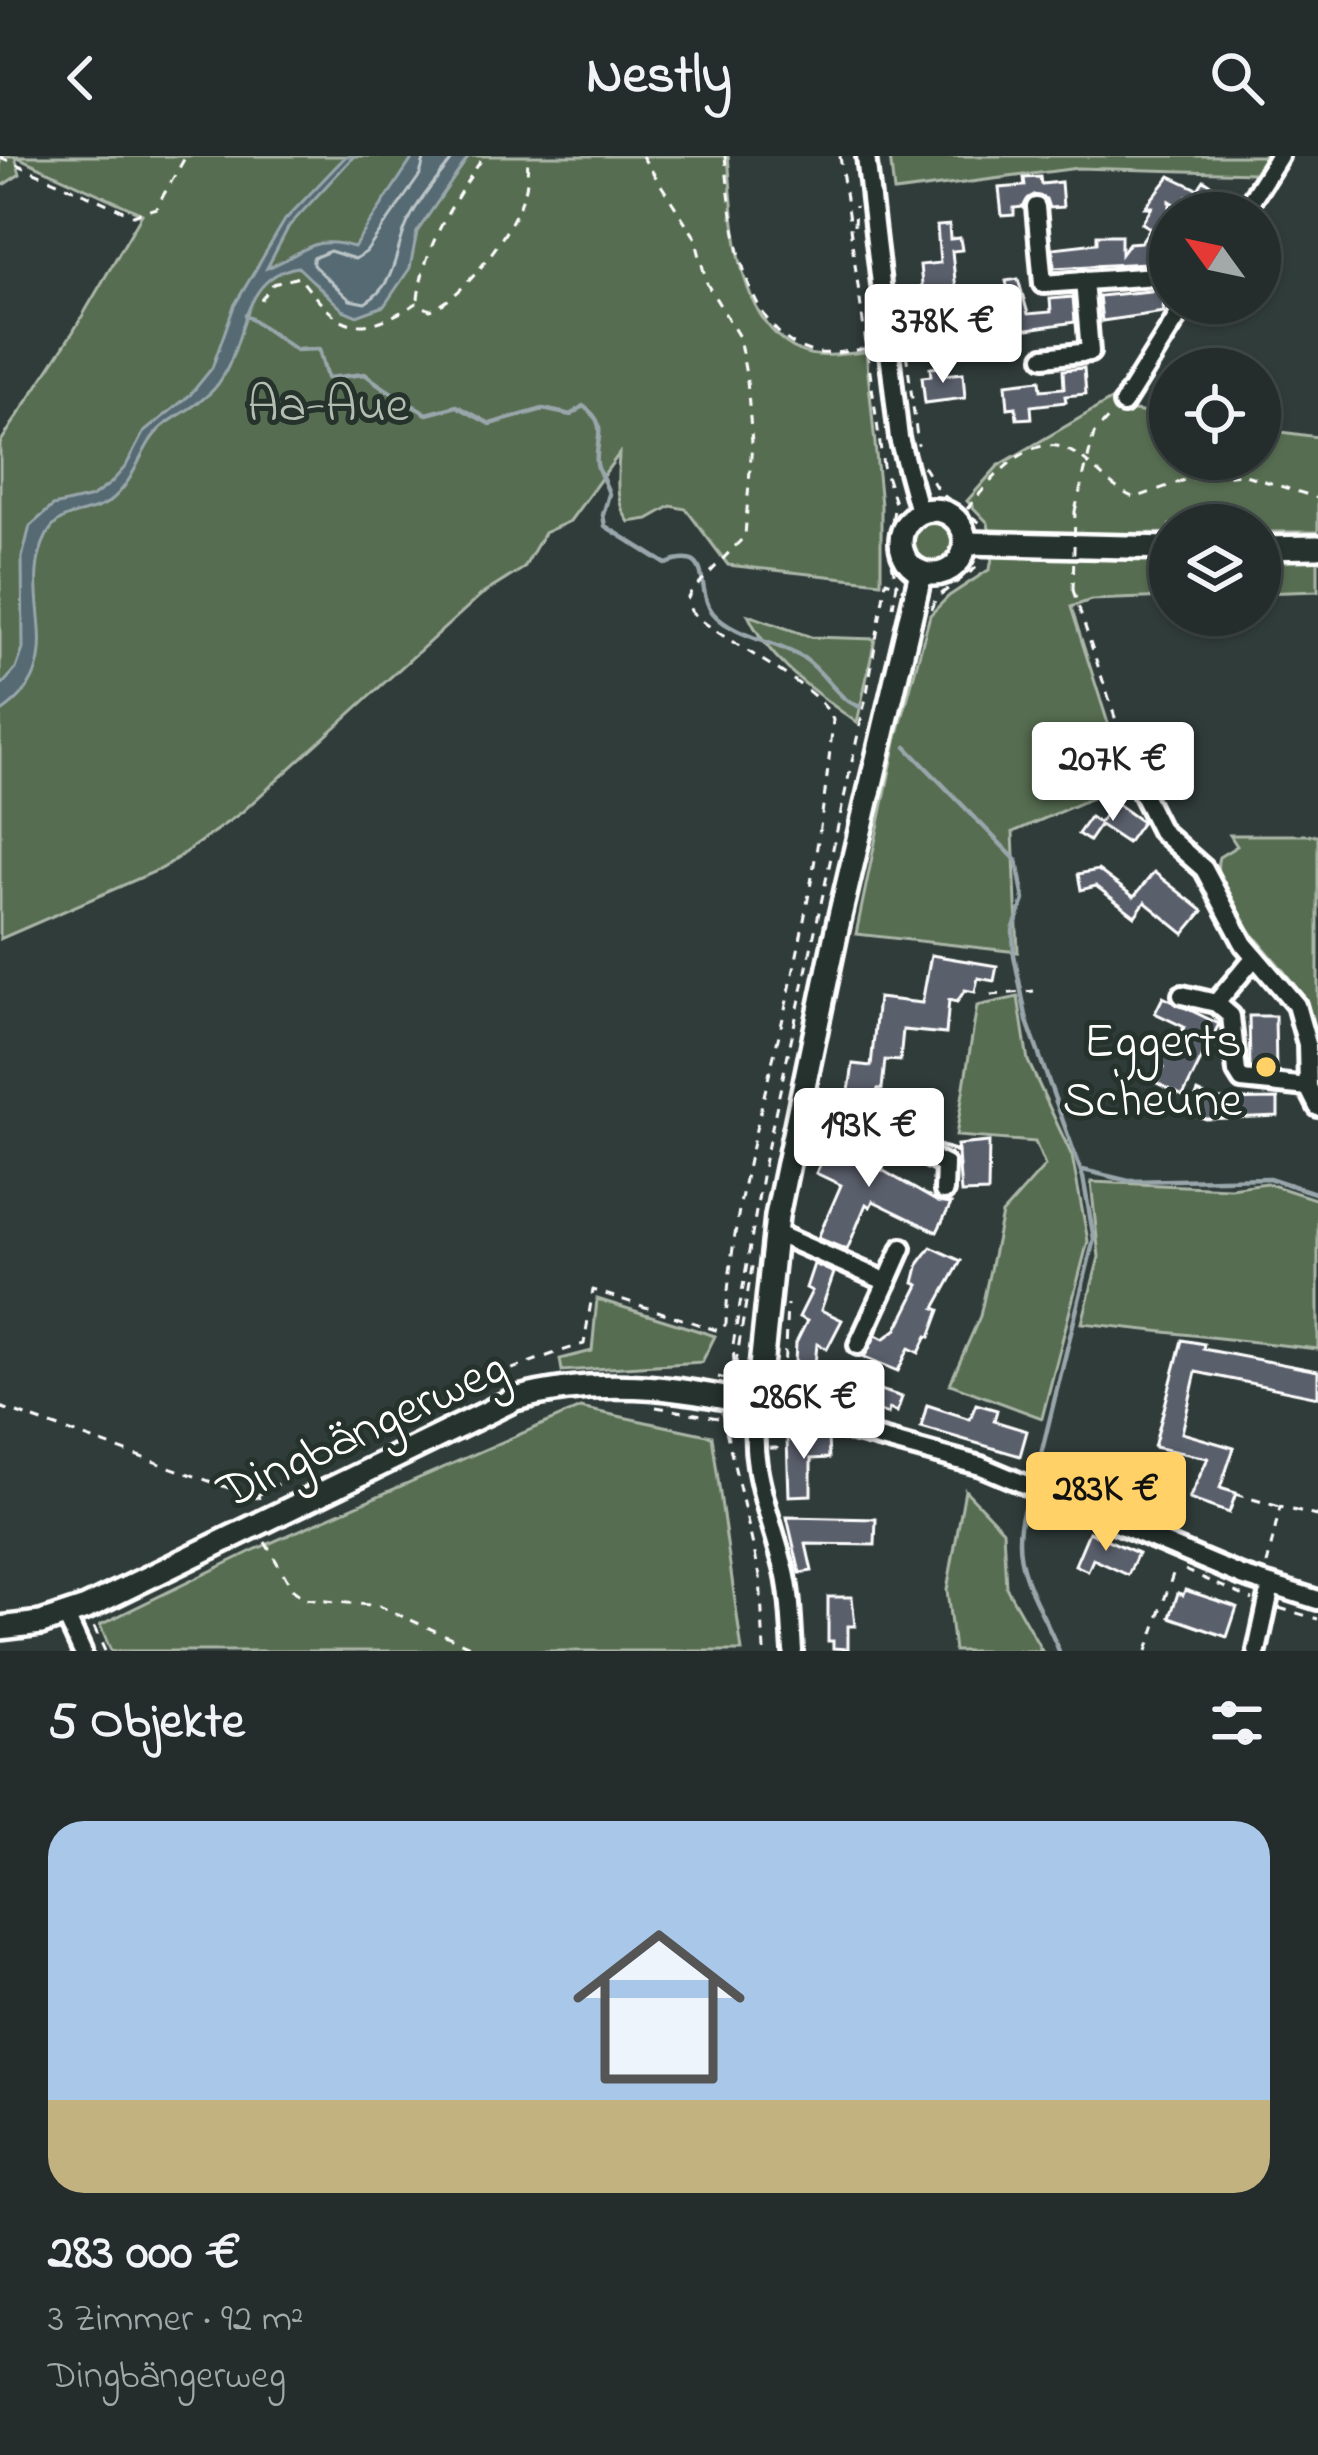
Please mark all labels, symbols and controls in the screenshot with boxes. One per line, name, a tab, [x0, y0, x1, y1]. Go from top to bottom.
text: Nestly	[586, 39, 732, 117]
icon: back	[48, 45, 114, 111]
icon: search	[1204, 45, 1270, 111]
north arrow	[1149, 192, 1281, 324]
map controls	[1149, 192, 1281, 636]
pin: 378K €	[845, 284, 1041, 386]
text: 378K €	[892, 294, 994, 351]
button: locate	[1149, 348, 1281, 480]
park label: Aa-Aue	[247, 370, 409, 445]
button: layers	[1149, 504, 1281, 636]
pin: 207K €	[1015, 722, 1211, 824]
text: 207K €	[1059, 732, 1167, 789]
place label: Eggerts Scheune	[1063, 1006, 1242, 1140]
marker: Eggerts Scheune	[1253, 1054, 1279, 1080]
pin: 193K €	[771, 1088, 967, 1190]
text: 193K €	[821, 1098, 917, 1155]
street label: Dingbängerweg	[205, 1332, 520, 1533]
pin: 286K €	[706, 1360, 902, 1462]
text: 286K €	[750, 1370, 858, 1427]
pin: 283K €	[1008, 1452, 1204, 1554]
text: 283K €	[1053, 1462, 1159, 1519]
text: 5 Objekte	[48, 1686, 245, 1761]
icon: filters	[1204, 1690, 1270, 1756]
icon: home	[551, 1899, 767, 2115]
text: 283 000 €	[48, 2217, 241, 2292]
text: 3 Zimmer · 92 m²	[48, 2292, 304, 2349]
text: Dingbängerweg	[48, 2349, 286, 2406]

